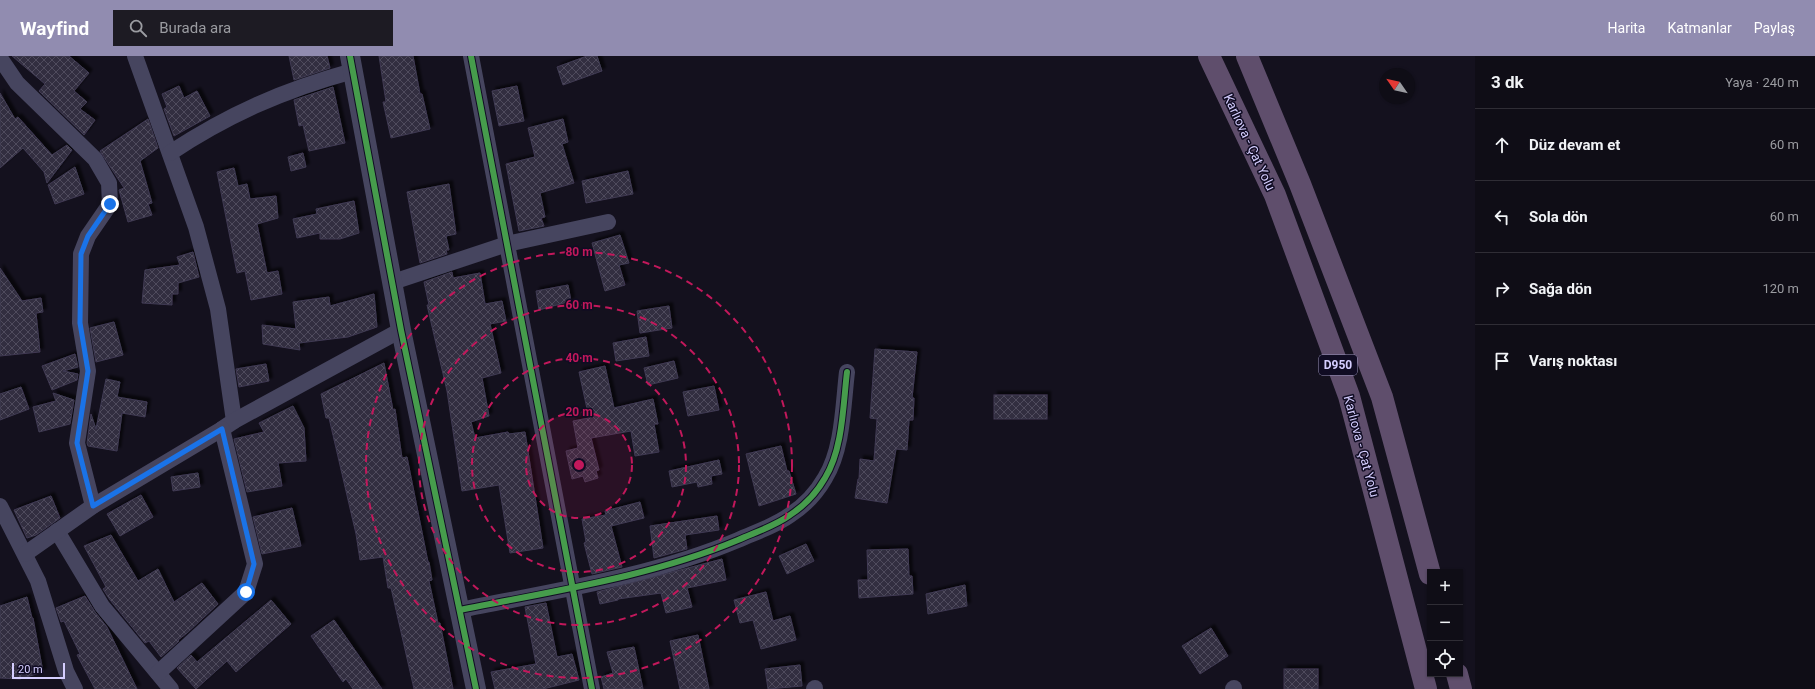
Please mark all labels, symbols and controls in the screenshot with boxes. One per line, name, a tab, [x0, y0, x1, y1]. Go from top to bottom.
search box	[113, 10, 393, 46]
text: Wayfind	[20, 17, 89, 40]
icon: search	[127, 17, 149, 39]
text: Burada ara	[159, 19, 231, 37]
text: Harita	[1608, 20, 1645, 36]
text: Katmanlar	[1667, 20, 1732, 36]
text: Paylaş	[1754, 20, 1795, 36]
north arrow	[1379, 68, 1415, 104]
text: 3 dk	[1491, 72, 1524, 92]
text: Yaya · 240 m	[1725, 75, 1799, 90]
street label: Karlıova - Çat Yolu	[1221, 92, 1278, 193]
icon: ahead	[1491, 134, 1513, 156]
text: Düz devam et	[1529, 136, 1620, 154]
text: 60 m	[1770, 137, 1799, 152]
route end	[101, 195, 119, 213]
icon: left	[1491, 206, 1513, 228]
text: Sola dön	[1529, 208, 1588, 226]
text: 60 m	[1770, 209, 1799, 224]
text: 80 m	[565, 245, 593, 259]
icon: right	[1491, 278, 1513, 300]
text: Sağa dön	[1529, 280, 1592, 298]
text: 120 m	[1762, 281, 1799, 296]
text: 60 m	[565, 298, 593, 312]
icon: arrive	[1491, 350, 1513, 372]
text: 40 m	[565, 351, 593, 365]
text: Varış noktası	[1529, 352, 1617, 370]
road number: D950	[1319, 355, 1357, 375]
street label: Karlıova - Çat Yolu	[1341, 394, 1382, 499]
text: 20 m	[565, 405, 593, 419]
centre of rings	[572, 458, 586, 472]
map controls	[1427, 569, 1463, 677]
button: +	[1427, 569, 1463, 605]
route start	[237, 583, 255, 601]
button: −	[1427, 605, 1463, 641]
button: locate	[1427, 641, 1463, 677]
scale bar	[12, 661, 65, 680]
text: 20 m	[18, 663, 43, 676]

